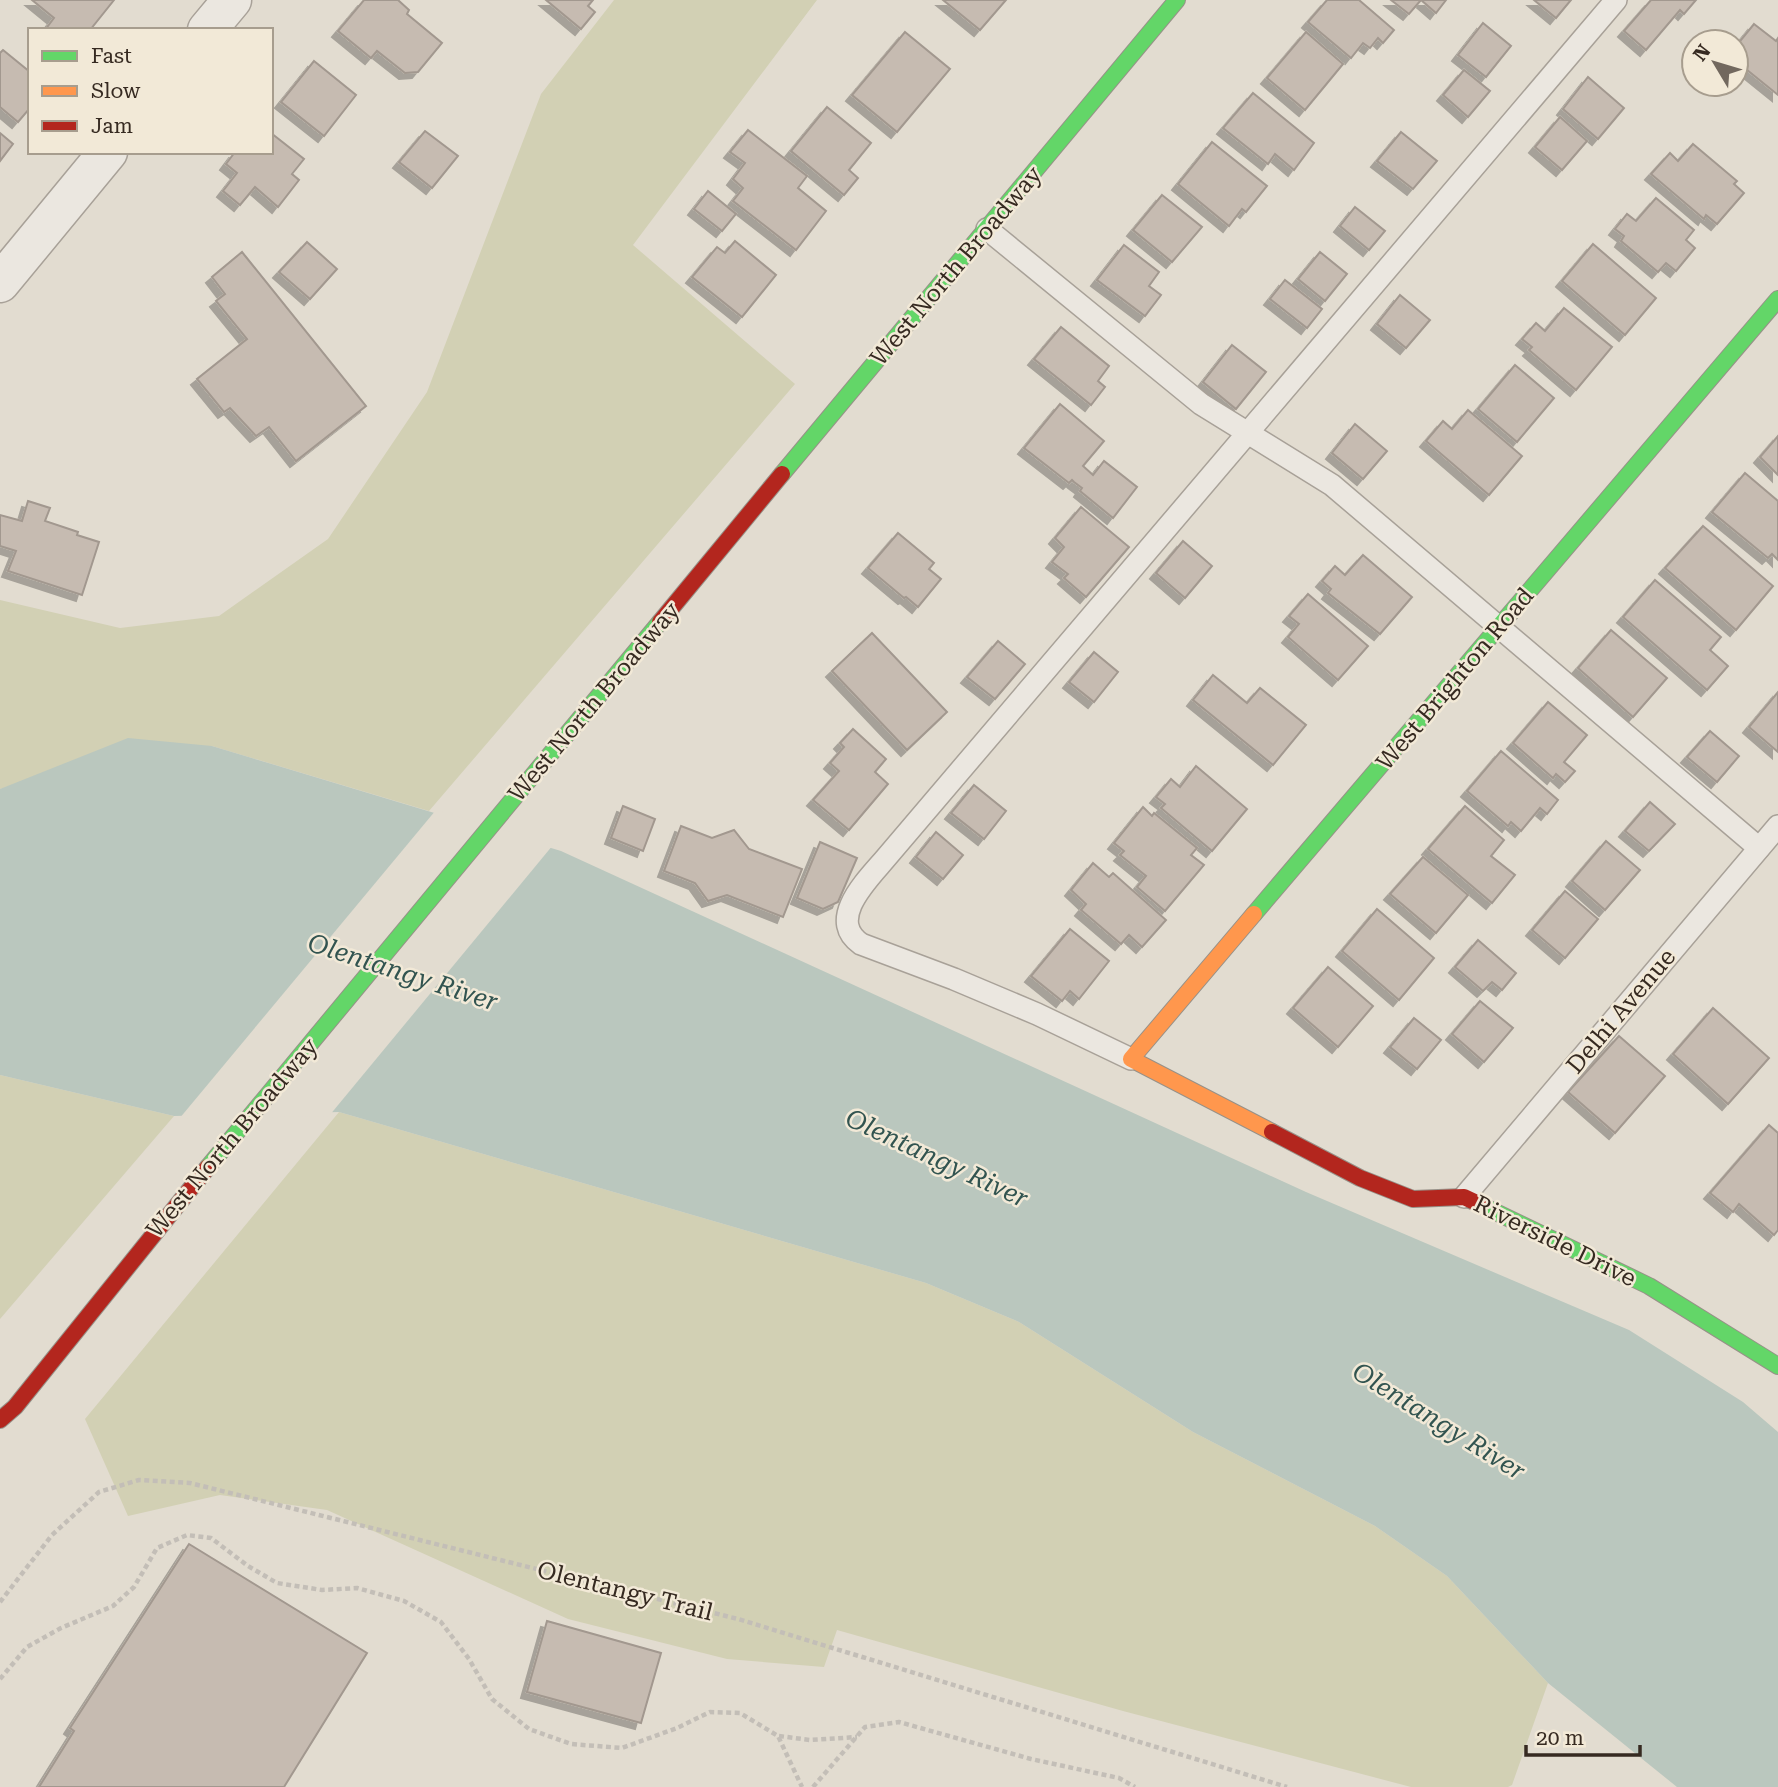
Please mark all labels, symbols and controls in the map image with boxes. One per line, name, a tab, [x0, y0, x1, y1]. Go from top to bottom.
legend	[28, 28, 273, 154]
north arrow	[1680, 28, 1750, 98]
text: N	[1688, 40, 1716, 66]
text: Fast	[91, 44, 132, 68]
text: Slow	[91, 79, 141, 103]
text: Jam	[91, 114, 133, 138]
street label: West North Broadway	[864, 160, 1048, 371]
street label: West Brighton Road	[1370, 582, 1540, 776]
street label: West North Broadway	[502, 596, 686, 807]
water label: Olentangy River	[304, 927, 502, 1017]
street label: Delhi Avenue	[1561, 943, 1681, 1079]
street label: West North Broadway	[140, 1032, 324, 1243]
water label: Olentangy River	[841, 1103, 1033, 1213]
street label: Riverside Drive	[1469, 1190, 1641, 1292]
water label: Olentangy River	[1347, 1356, 1531, 1486]
street label: Olentangy Trail	[534, 1556, 716, 1626]
scale bar	[1526, 1714, 1640, 1758]
text: 20 m	[1536, 1726, 1584, 1750]

